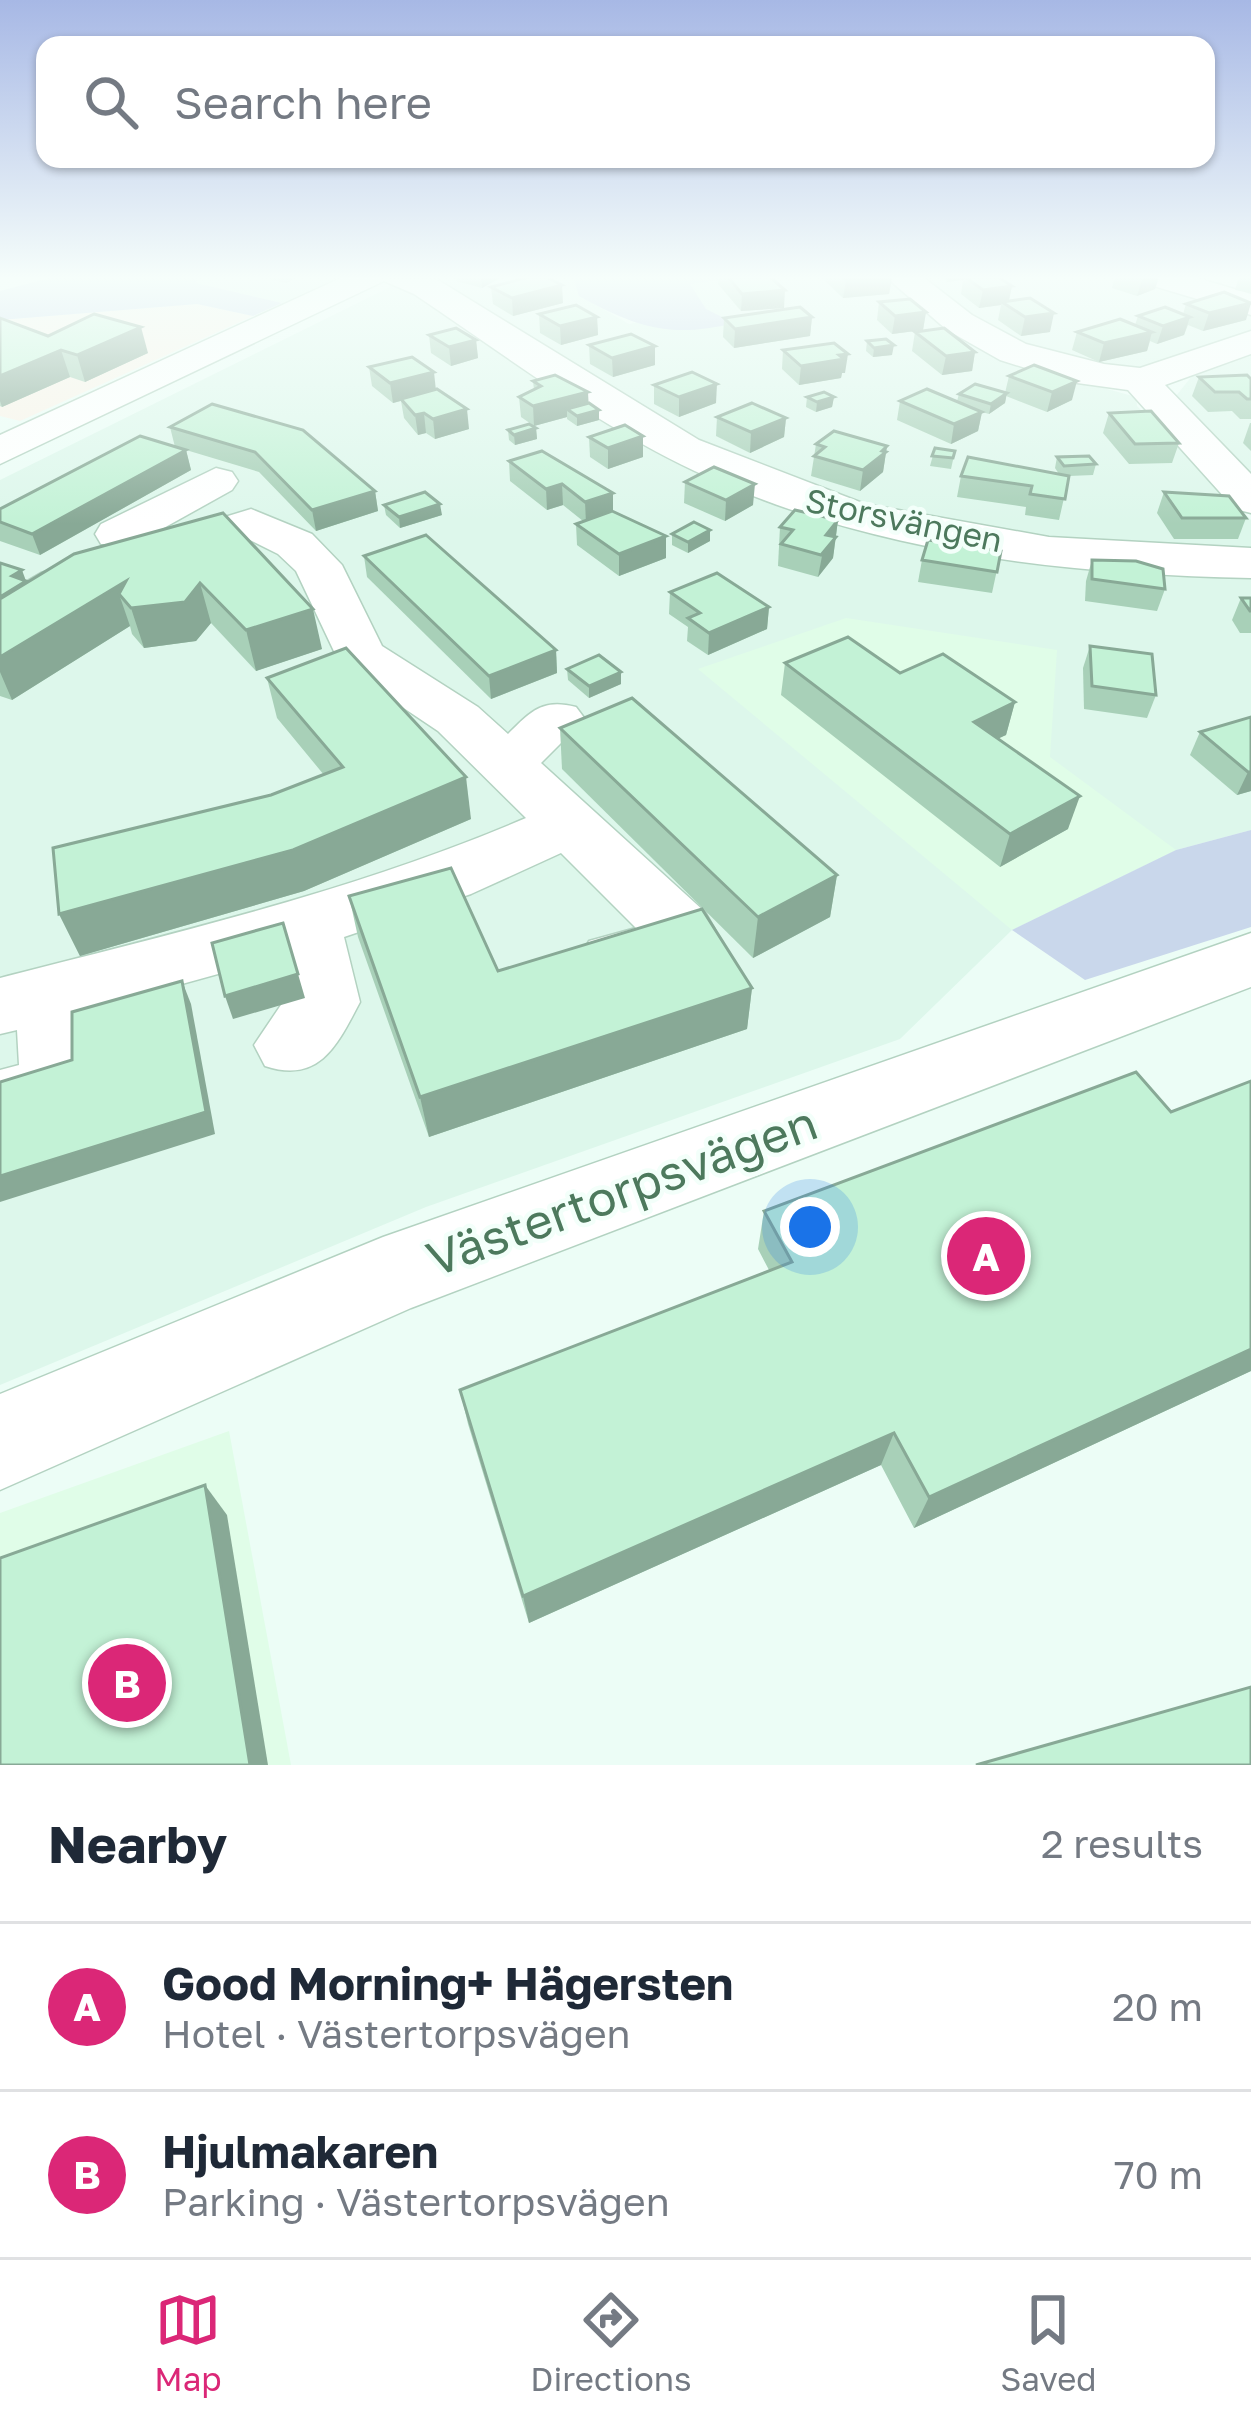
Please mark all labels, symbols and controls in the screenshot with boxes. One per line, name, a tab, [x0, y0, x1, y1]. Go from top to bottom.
search box	[36, 36, 1215, 168]
icon: search	[78, 69, 144, 135]
text: Search here	[174, 75, 432, 129]
street label: Storsvängen	[802, 480, 1006, 559]
street label: Västertorpsvägen	[419, 1093, 825, 1288]
your location	[780, 1197, 840, 1257]
pin: A	[947, 1211, 1025, 1301]
pin: B	[88, 1638, 166, 1728]
text: Nearby	[48, 1813, 227, 1874]
text: 2 results	[1041, 1820, 1203, 1867]
text: Good Morning+ Hägersten	[162, 1956, 733, 2010]
text: A	[73, 1983, 101, 2030]
text: 20 m	[1112, 1983, 1203, 2030]
text: Hotel · Västertorpsvägen	[162, 2010, 631, 2057]
text: Hjulmakaren	[162, 2124, 438, 2178]
text: B	[73, 2151, 101, 2198]
text: 70 m	[1114, 2151, 1203, 2198]
text: Parking · Västertorpsvägen	[162, 2178, 670, 2225]
tab: Map	[154, 2287, 222, 2398]
tab: Directions	[530, 2287, 692, 2398]
tab: Saved	[1000, 2287, 1097, 2398]

